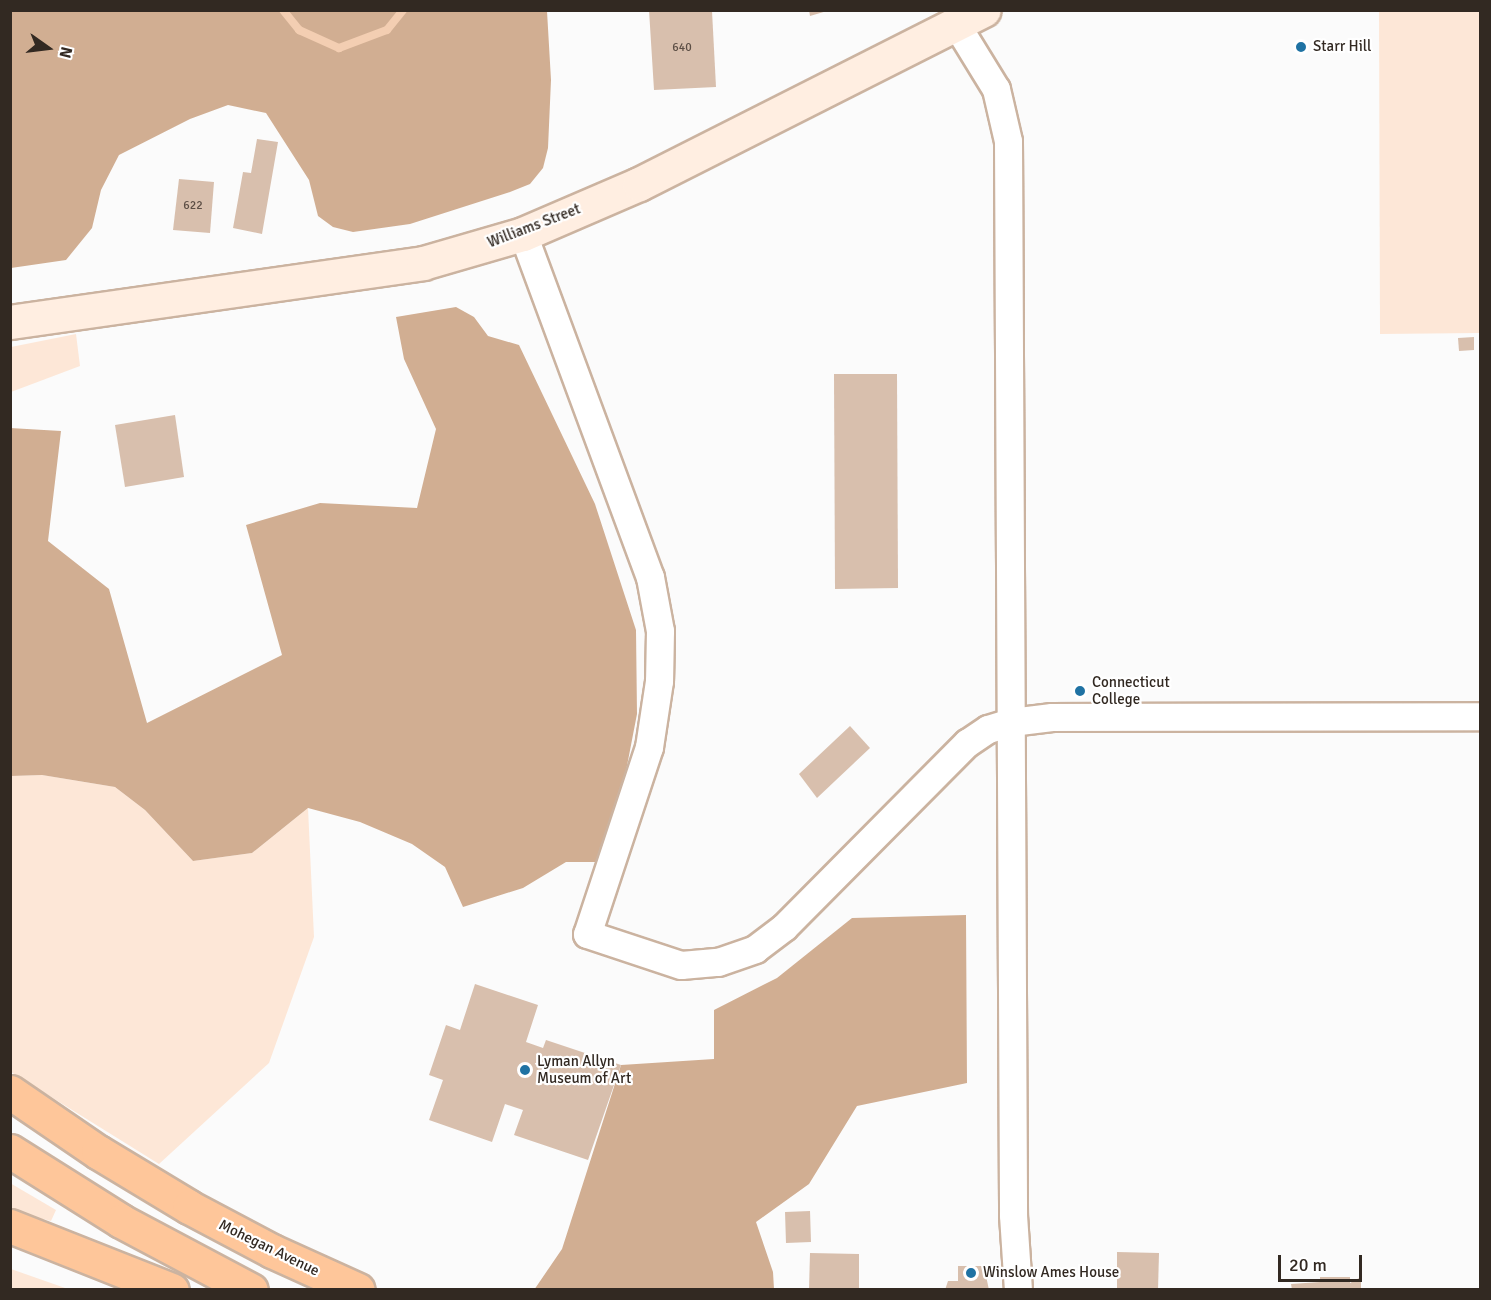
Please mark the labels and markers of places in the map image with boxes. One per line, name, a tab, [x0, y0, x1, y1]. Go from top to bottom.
place label: Starr Hill	[1313, 38, 1371, 56]
marker: Starr Hill	[1294, 40, 1308, 54]
place label: Connecticut College	[1092, 673, 1170, 708]
marker: Connecticut College	[1073, 684, 1087, 698]
place label: Lyman Allyn Museum of Art	[537, 1052, 631, 1087]
marker: Lyman Allyn Museum of Art	[518, 1063, 532, 1077]
place label: Winslow Ames House	[983, 1264, 1119, 1282]
marker: Winslow Ames House	[964, 1266, 978, 1280]

